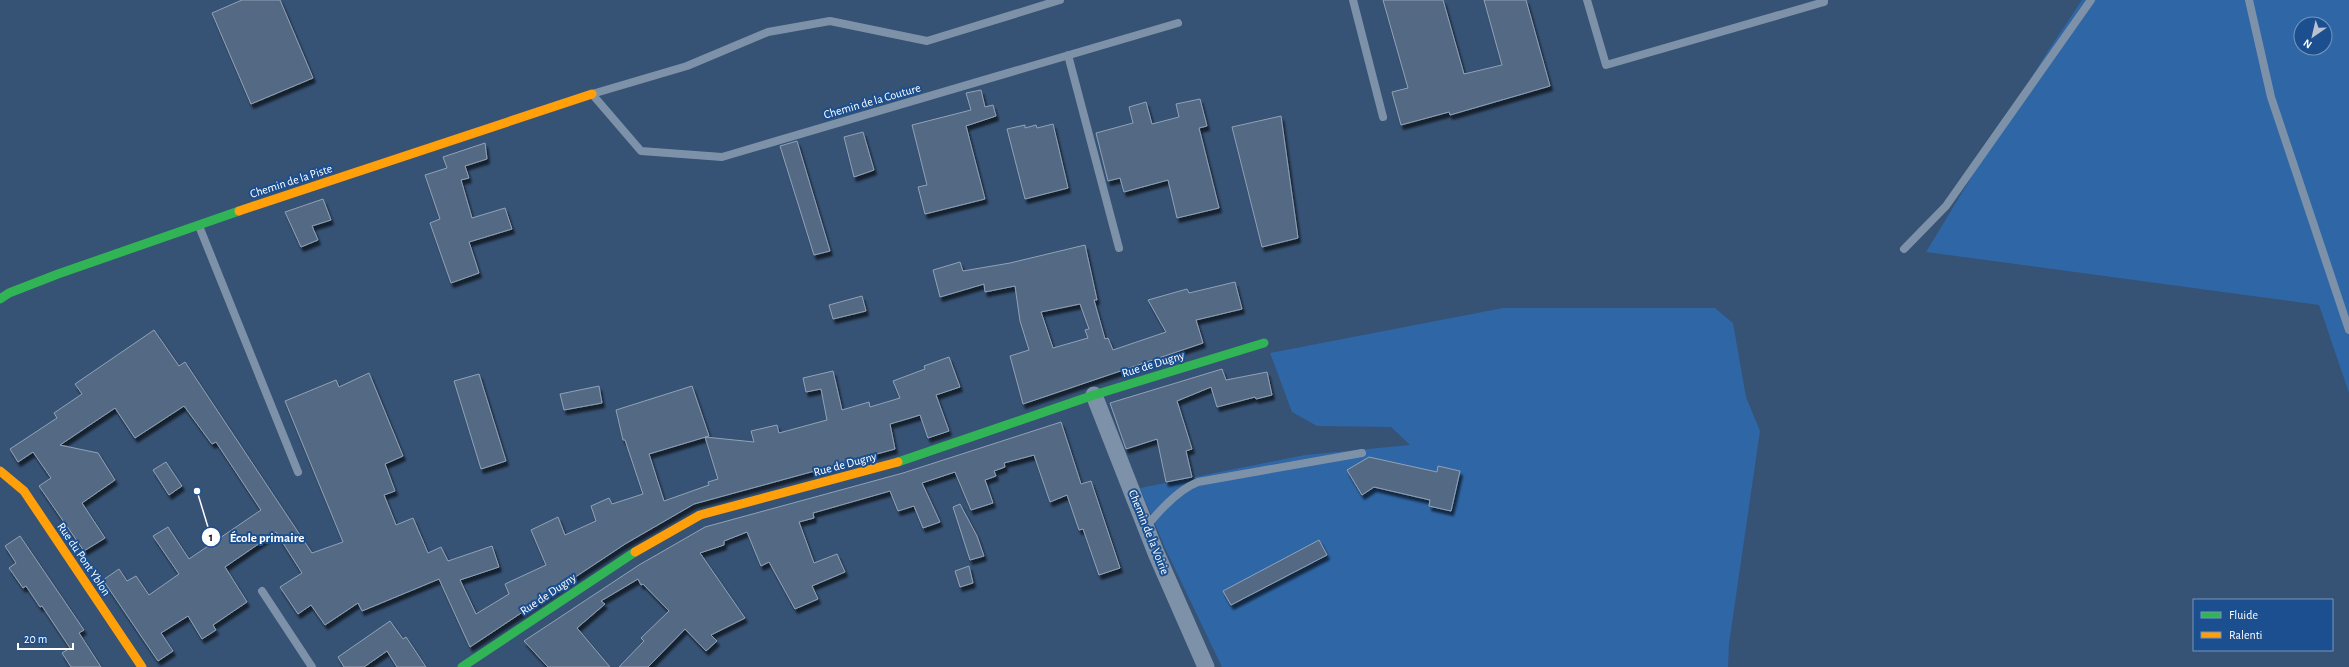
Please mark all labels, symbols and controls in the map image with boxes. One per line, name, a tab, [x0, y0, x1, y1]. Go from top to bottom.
north arrow	[2293, 16, 2333, 56]
text: N	[2301, 37, 2314, 51]
street label: Chemin de la Couture	[822, 81, 922, 121]
street label: Chemin de la Piste	[248, 162, 334, 200]
street label: Rue de Dugny	[1120, 349, 1186, 380]
street label: Rue de Dugny	[812, 450, 878, 479]
street label: Chemin de la Voirie	[1127, 488, 1171, 576]
street label: Rue du Pont Yblon	[55, 520, 113, 598]
callout: École primaire	[201, 525, 312, 550]
text: École primaire	[230, 530, 304, 545]
text: 1	[209, 531, 213, 543]
street label: Rue de Dugny	[518, 571, 579, 618]
legend	[2193, 599, 2333, 651]
text: Fluide	[2229, 609, 2258, 621]
scale bar	[18, 625, 73, 651]
text: Ralenti	[2229, 629, 2262, 641]
text: 20 m	[24, 633, 47, 645]

